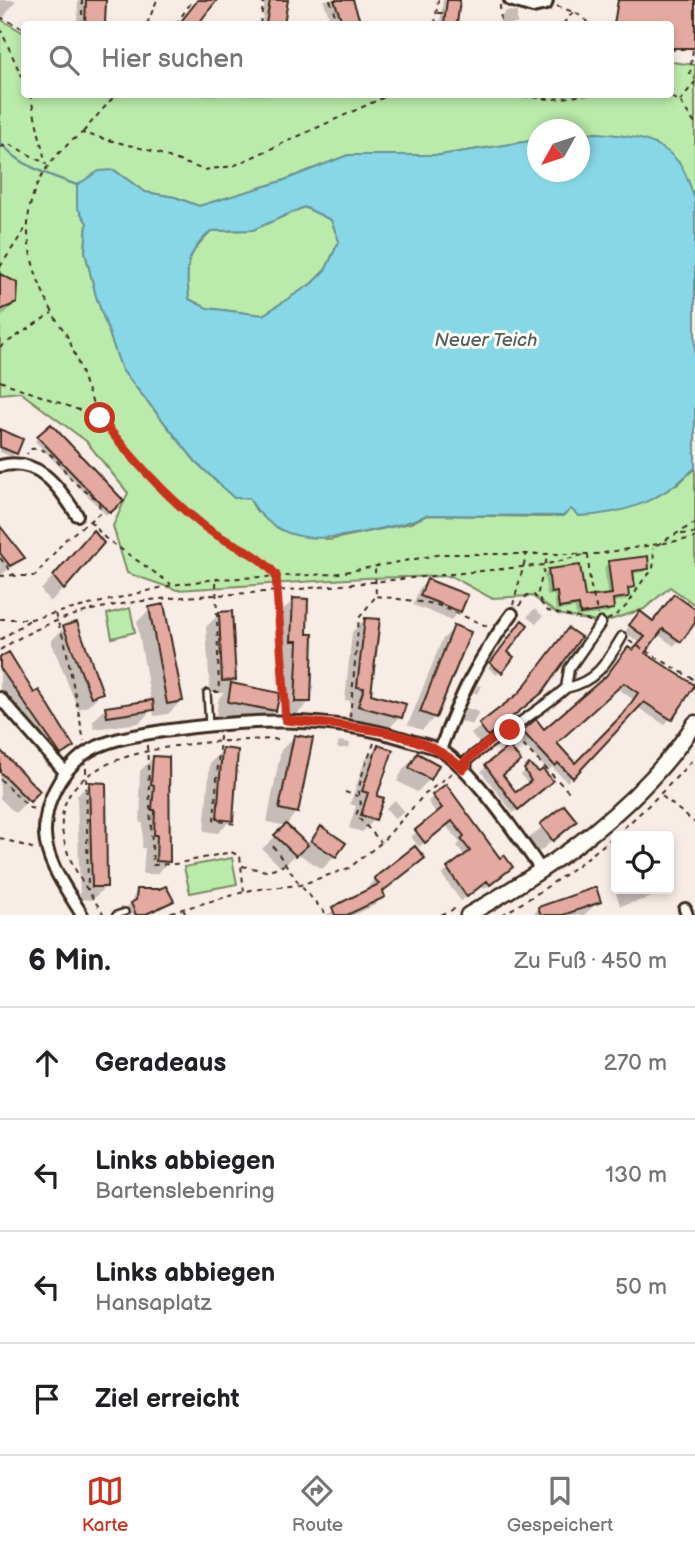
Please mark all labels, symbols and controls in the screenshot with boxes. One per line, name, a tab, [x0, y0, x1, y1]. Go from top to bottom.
search box	[21, 21, 674, 98]
icon: search	[45, 41, 83, 79]
text: Hier suchen	[101, 44, 244, 75]
north arrow	[527, 119, 590, 182]
water label: Neuer Teich	[435, 329, 537, 352]
route start	[84, 402, 115, 433]
route end	[494, 714, 525, 745]
map controls	[611, 831, 674, 894]
button: locate	[611, 831, 674, 894]
text: 6 Min.	[28, 943, 111, 979]
text: Zu Fuß · 450 m	[514, 947, 667, 975]
icon: ahead	[28, 1044, 66, 1082]
text: Geradeaus	[95, 1048, 226, 1079]
text: 270 m	[603, 1049, 667, 1077]
text: Links abbiegen	[95, 1146, 275, 1177]
icon: left	[28, 1156, 66, 1194]
text: 130 m	[605, 1161, 667, 1189]
text: Bartenslebenring	[95, 1177, 275, 1205]
text: Links abbiegen	[95, 1258, 275, 1289]
icon: left	[28, 1268, 66, 1306]
text: 50 m	[615, 1273, 667, 1301]
text: Hansaplatz	[95, 1289, 212, 1317]
icon: arrive	[28, 1380, 66, 1418]
text: Ziel erreicht	[95, 1384, 239, 1415]
tab: Karte	[82, 1472, 128, 1537]
tab: Route	[292, 1472, 343, 1537]
tab: Gespeichert	[507, 1472, 613, 1537]

